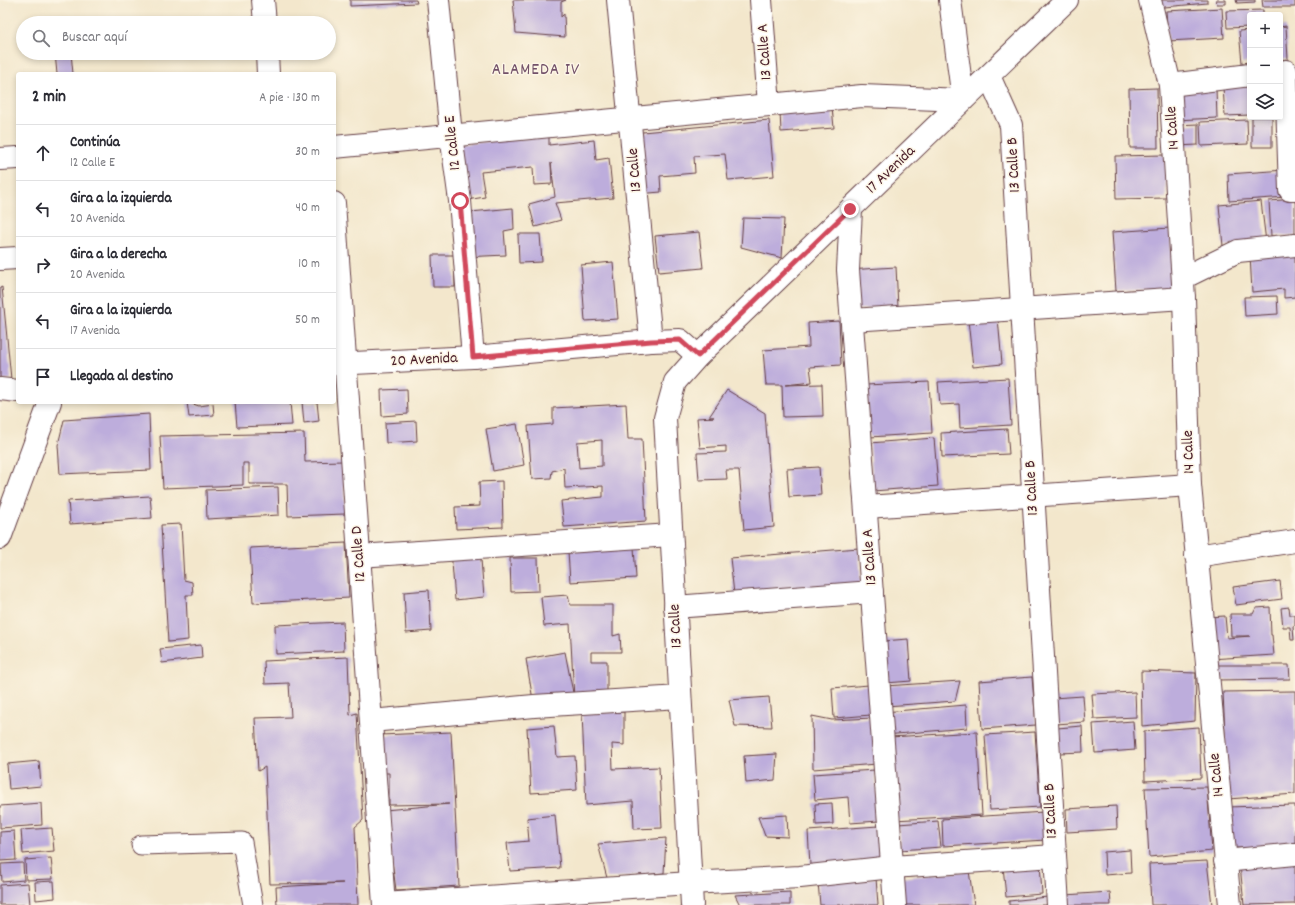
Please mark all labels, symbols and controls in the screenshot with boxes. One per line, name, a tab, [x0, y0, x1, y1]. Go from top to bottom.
map controls	[1247, 12, 1283, 120]
button: +	[1247, 12, 1283, 48]
search box	[16, 16, 336, 60]
street label: 13 Calle A	[752, 23, 778, 81]
icon: search	[30, 27, 52, 49]
text: Buscar aquí	[62, 27, 127, 49]
button: −	[1247, 48, 1283, 84]
district label: ALAMEDA IV	[492, 59, 580, 83]
button: layers	[1247, 84, 1283, 120]
text: 2 min	[32, 86, 66, 110]
text: A pie · 130 m	[259, 89, 320, 108]
street label: 14 Calle	[1160, 105, 1186, 151]
street label: 12 Calle E	[439, 114, 467, 172]
text: Continúa	[70, 132, 120, 154]
street label: 13 Calle B	[1001, 137, 1027, 193]
street label: 17 Avenida	[861, 140, 921, 199]
icon: ahead	[32, 142, 54, 164]
text: 30 m	[295, 143, 320, 162]
street label: 13 Calle	[622, 147, 648, 193]
text: 12 Calle E	[70, 154, 115, 173]
text: Gira a la izquierda	[70, 188, 171, 210]
route start	[451, 192, 469, 210]
icon: left	[32, 198, 54, 220]
text: 40 m	[296, 199, 320, 218]
route end	[841, 200, 859, 218]
text: 20 Avenida	[70, 210, 125, 229]
text: Gira a la derecha	[70, 244, 167, 266]
icon: right	[32, 254, 54, 276]
text: 10 m	[298, 255, 320, 274]
text: 20 Avenida	[70, 266, 125, 285]
text: Gira a la izquierda	[70, 300, 171, 322]
icon: left	[32, 310, 54, 332]
text: 50 m	[295, 311, 320, 330]
text: 17 Avenida	[70, 322, 120, 341]
street label: 20 Avenida	[390, 347, 459, 373]
icon: arrive	[32, 366, 54, 388]
text: Llegada al destino	[70, 366, 173, 388]
street label: 14 Calle	[1177, 430, 1201, 474]
street label: 13 Calle B	[1019, 460, 1045, 516]
street label: 12 Calle D	[346, 525, 372, 583]
street label: 13 Calle A	[857, 528, 883, 586]
street label: 13 Calle	[663, 603, 689, 649]
street label: 14 Calle	[1203, 752, 1231, 798]
street label: 13 Calle B	[1038, 783, 1064, 839]

